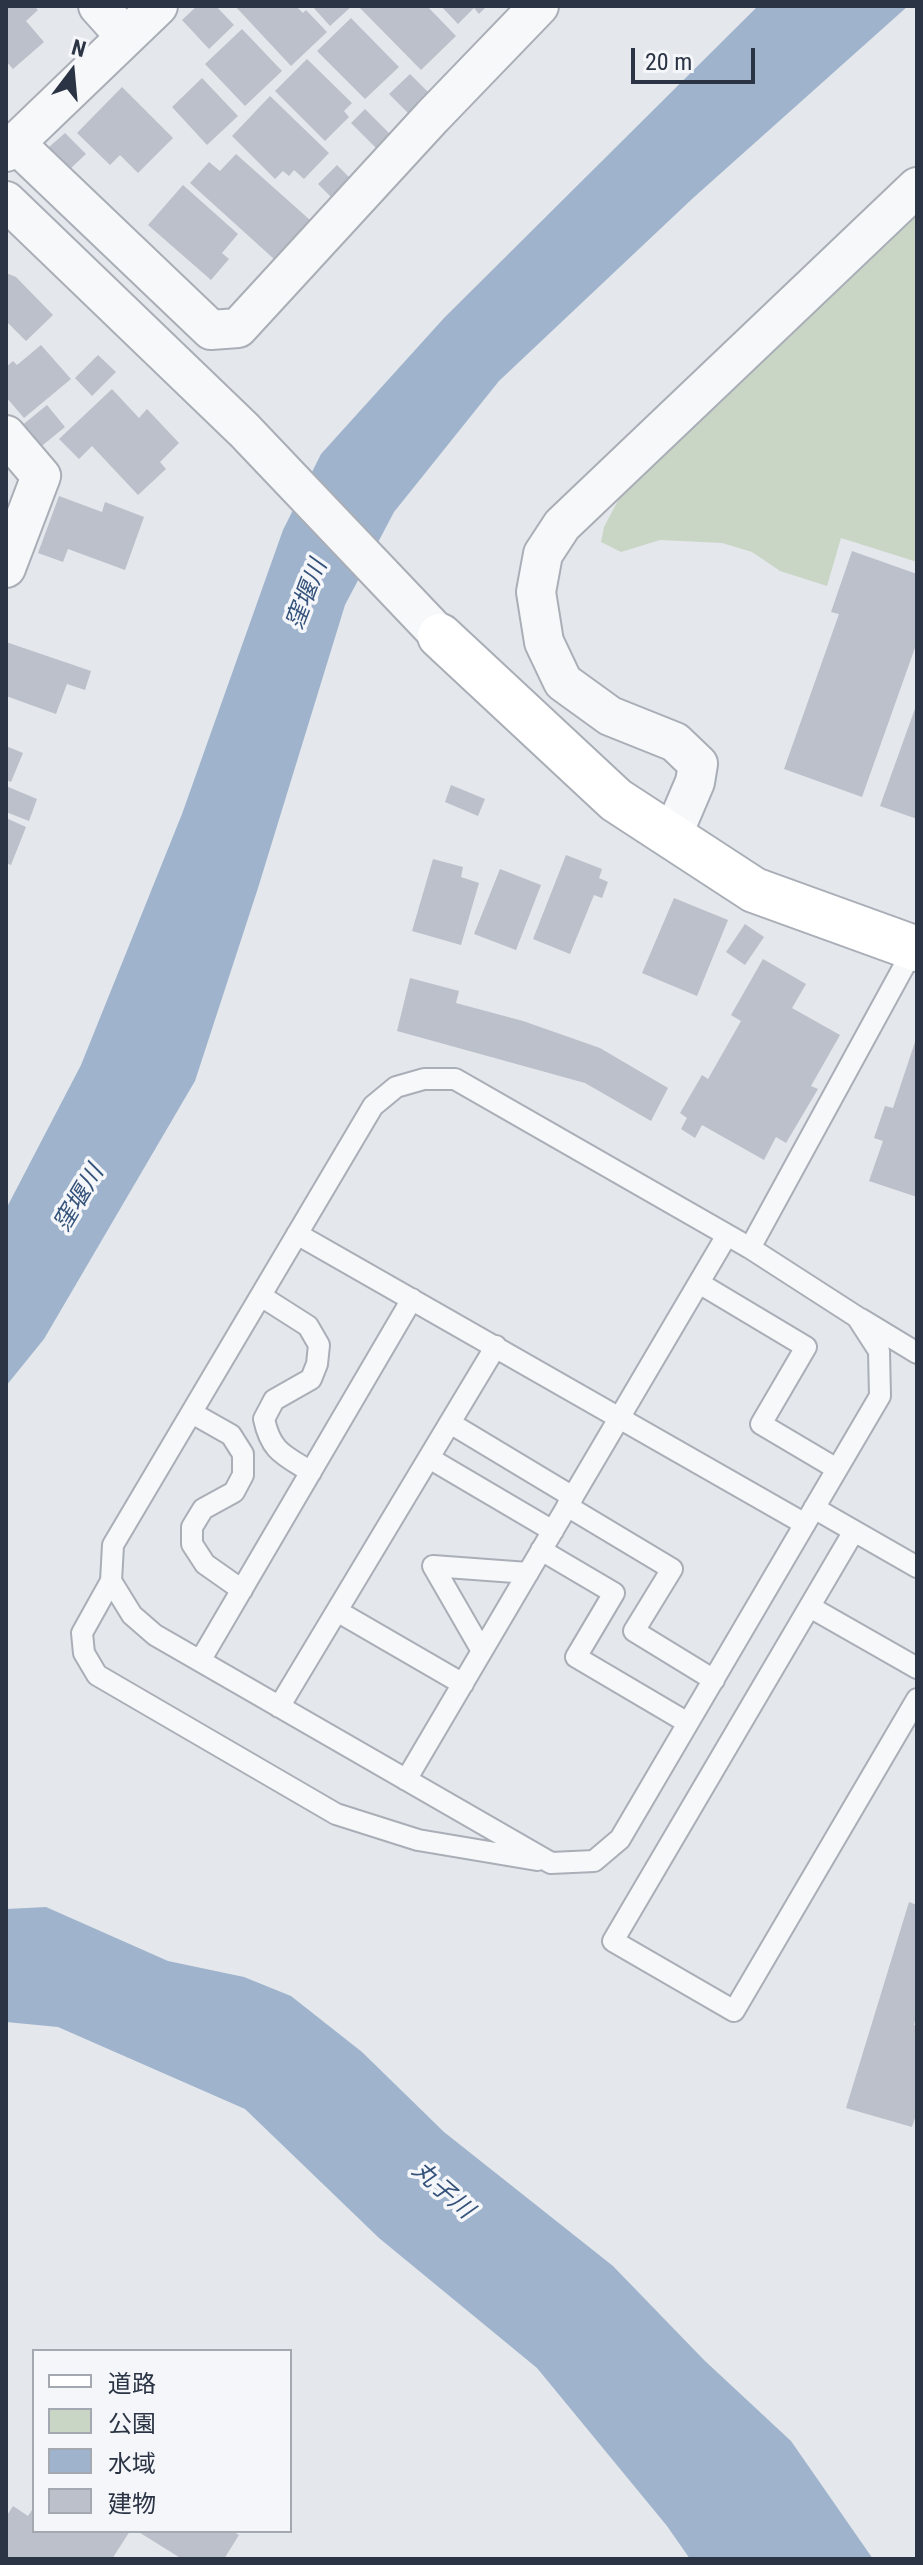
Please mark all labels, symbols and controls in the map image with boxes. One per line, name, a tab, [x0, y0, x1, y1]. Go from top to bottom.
north arrow	[32, 32, 112, 112]
scale bar	[635, 32, 759, 82]
text: N	[69, 35, 89, 62]
text: 20 m	[645, 48, 692, 76]
water label: 窪堰川	[282, 556, 334, 634]
water label: 窪堰川	[49, 1161, 111, 1237]
water label: 丸子川	[405, 2157, 479, 2225]
legend	[32, 2349, 292, 2533]
text: 道路	[108, 2370, 156, 2398]
text: 公園	[108, 2410, 156, 2438]
text: 水域	[108, 2450, 156, 2478]
text: 建物	[108, 2490, 156, 2518]

